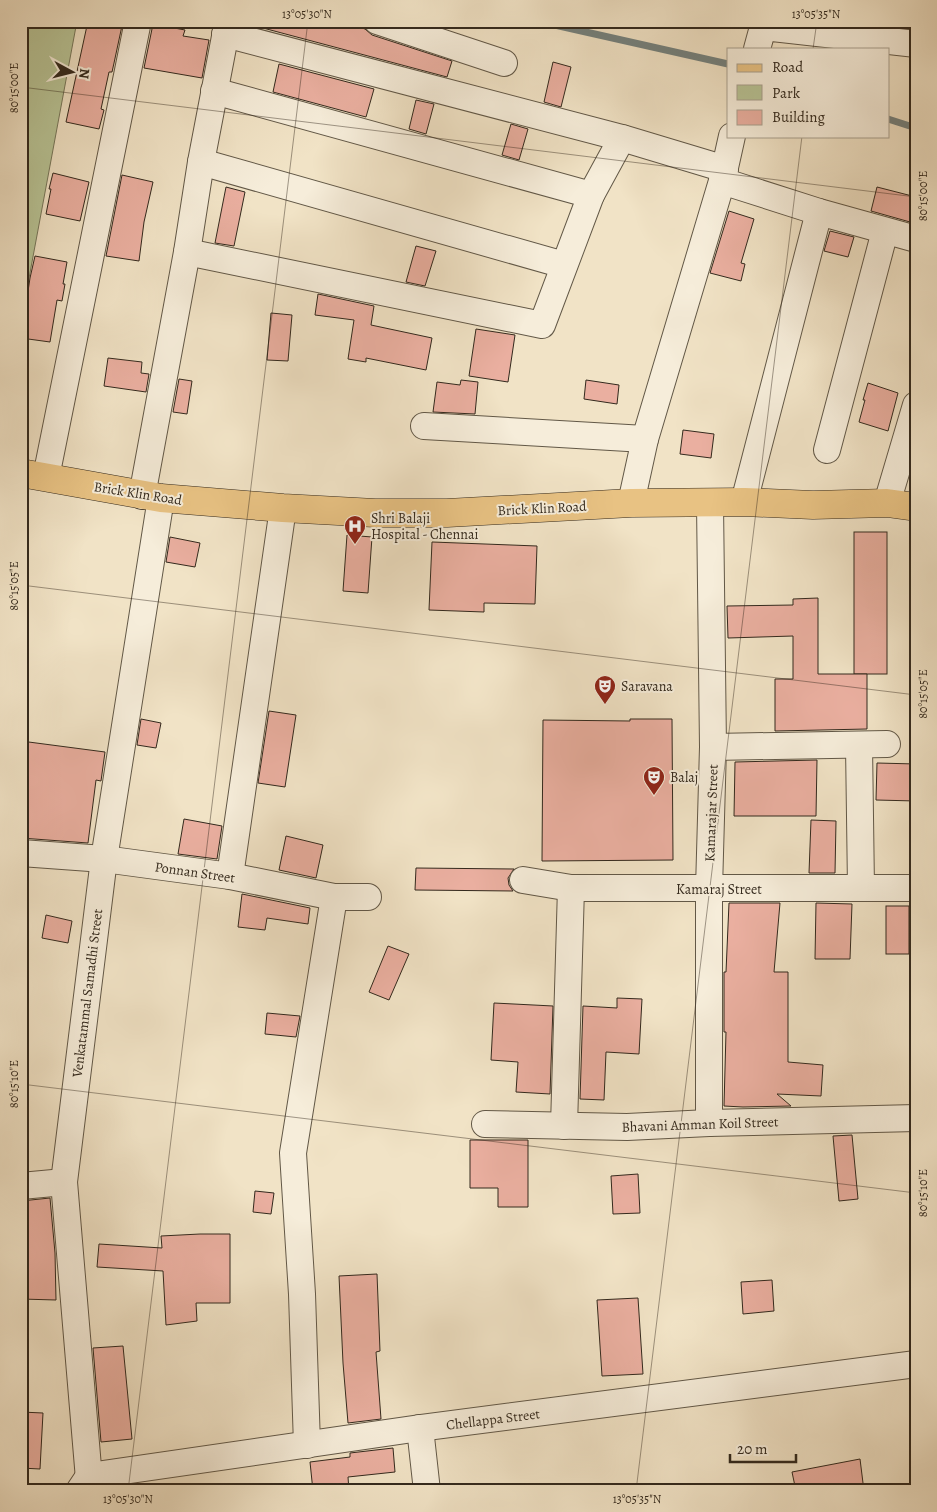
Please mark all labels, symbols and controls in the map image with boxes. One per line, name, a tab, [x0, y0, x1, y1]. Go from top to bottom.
text: 13°05'30"N	[282, 6, 332, 22]
text: 13°05'35"N	[792, 6, 841, 22]
north arrow	[48, 48, 98, 98]
legend	[727, 48, 890, 138]
text: Road	[772, 57, 804, 77]
text: 80°15'00"E	[6, 63, 22, 113]
text: N	[74, 67, 94, 80]
text: Park	[772, 83, 801, 103]
text: Building	[772, 107, 825, 127]
text: 80°15'00"E	[915, 171, 931, 221]
street label: Brick Klin Road	[93, 477, 184, 510]
street label: Brick Klin Road	[497, 497, 587, 520]
place label: Shri Balaji Hospital - Chennai	[371, 509, 478, 544]
hospital icon: Shri Balaji Hospital - Chennai	[343, 514, 367, 545]
text: 80°15'05"E	[6, 561, 22, 611]
text: 80°15'05"E	[915, 669, 931, 719]
theatre icon: Saravana	[593, 674, 617, 705]
place label: Saravana	[621, 677, 673, 696]
street label: Kamarajar Street	[700, 764, 723, 862]
theatre icon: Balaj	[642, 765, 666, 796]
place label: Balaj	[670, 768, 698, 787]
street label: Ponnan Street	[154, 857, 237, 888]
street label: Kamaraj Street	[676, 880, 762, 899]
street label: Venkatammal Samadhi Street	[68, 907, 107, 1079]
text: 80°15'10"E	[6, 1060, 22, 1108]
street label: Bhavani Amman Koil Street	[621, 1112, 779, 1137]
text: 80°15'10"E	[915, 1169, 931, 1217]
street label: Chellappa Street	[445, 1404, 541, 1435]
scale bar	[730, 1432, 796, 1464]
text: 20 m	[737, 1439, 768, 1459]
text: 13°05'30"N	[103, 1491, 153, 1507]
text: 13°05'35"N	[613, 1491, 662, 1507]

